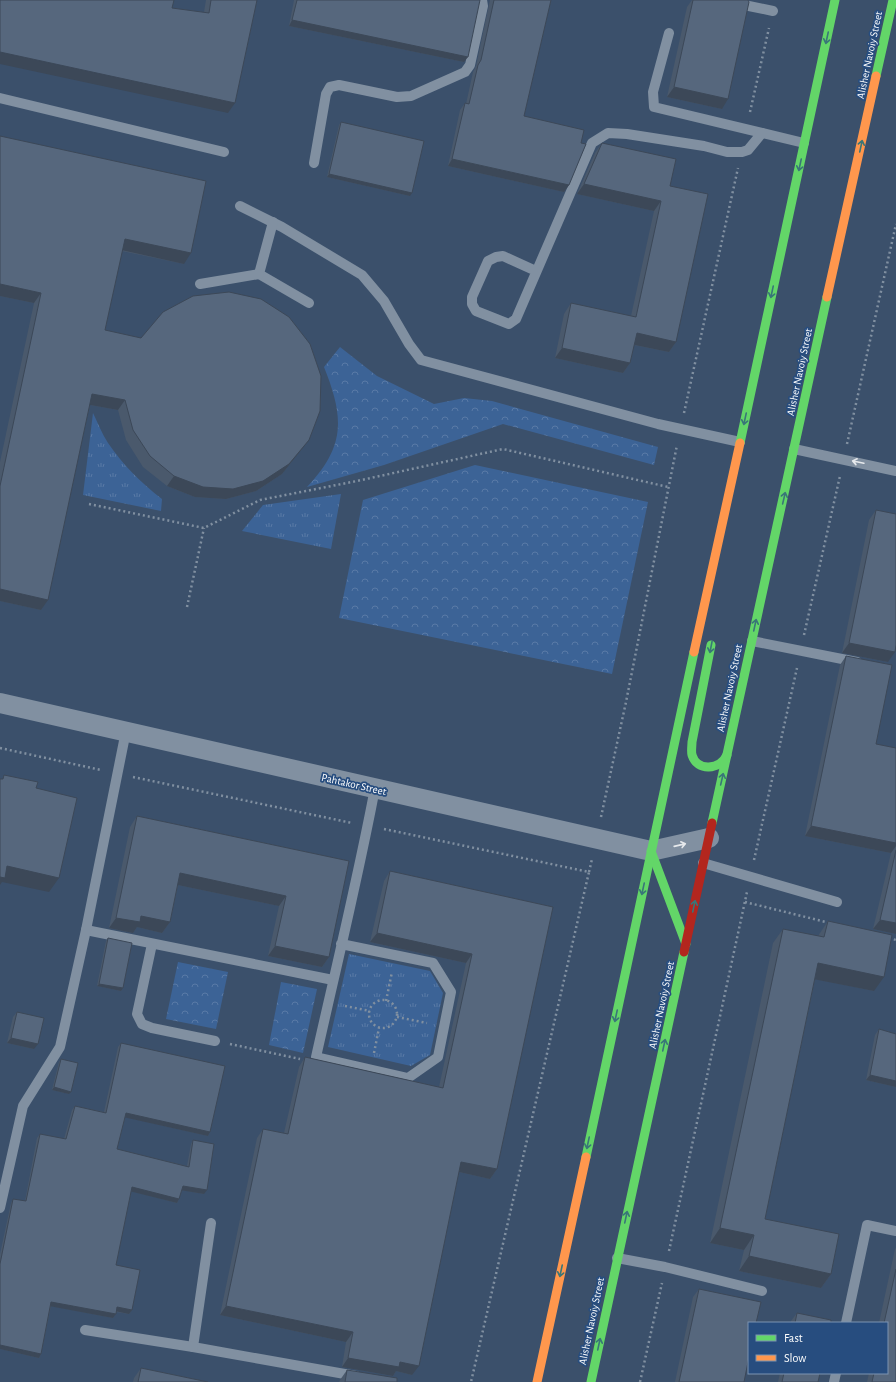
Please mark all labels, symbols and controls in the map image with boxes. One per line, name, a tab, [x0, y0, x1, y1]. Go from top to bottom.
street label: Alisher Navoiy Street	[855, 10, 884, 100]
one-way arrow	[823, 31, 831, 44]
one-way arrow	[858, 140, 866, 153]
one-way arrow	[795, 158, 803, 171]
one-way arrow	[768, 285, 776, 298]
street label: Alisher Navoiy Street	[785, 327, 814, 417]
one-way arrow	[740, 413, 748, 426]
one-way arrow	[852, 458, 865, 466]
one-way arrow	[780, 492, 788, 505]
one-way arrow	[752, 619, 760, 632]
one-way arrow	[706, 640, 714, 653]
street label: Alisher Navoiy Street	[715, 643, 744, 733]
street label: Pahtakor Street	[320, 772, 388, 797]
one-way arrow	[719, 773, 726, 786]
one-way arrow	[673, 840, 686, 848]
one-way arrow	[639, 882, 647, 895]
one-way arrow	[691, 900, 699, 913]
street label: Alisher Navoiy Street	[647, 960, 676, 1050]
one-way arrow	[611, 1010, 619, 1023]
one-way arrow	[661, 1039, 669, 1052]
one-way arrow	[584, 1137, 592, 1150]
one-way arrow	[623, 1211, 631, 1224]
one-way arrow	[556, 1264, 564, 1277]
street label: Alisher Navoiy Street	[577, 1276, 606, 1366]
legend	[748, 1322, 888, 1374]
text: Fast	[784, 1332, 803, 1344]
one-way arrow	[595, 1338, 603, 1351]
text: Slow	[784, 1352, 806, 1364]

